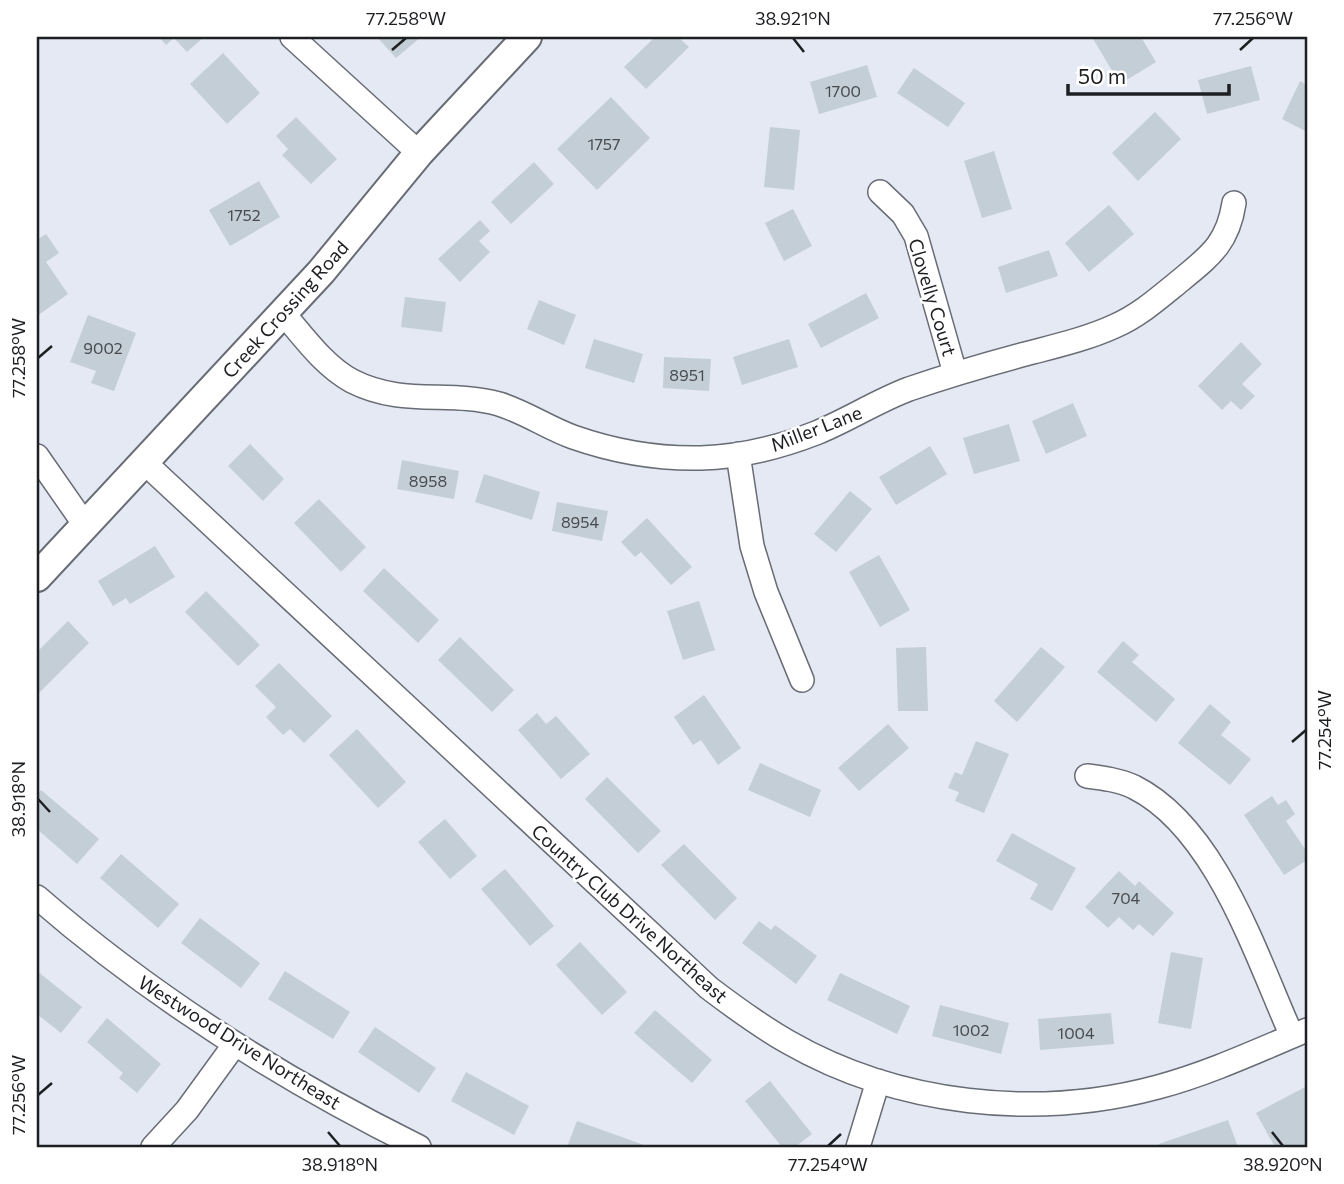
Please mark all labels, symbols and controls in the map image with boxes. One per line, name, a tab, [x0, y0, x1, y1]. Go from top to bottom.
text: 77.258°W	[366, 7, 446, 29]
text: 38.921°N	[755, 7, 831, 29]
text: 77.256°W	[1213, 7, 1293, 29]
scale bar	[1068, 52, 1228, 96]
text: 50 m	[1078, 63, 1126, 88]
house number: 1700	[825, 81, 861, 100]
house number: 1757	[588, 134, 620, 153]
house number: 1752	[227, 205, 261, 224]
street label: Clovelly Court	[904, 235, 962, 359]
street label: Creek Crossing Road	[217, 236, 353, 382]
text: 77.258°W	[7, 318, 29, 398]
house number: 9002	[83, 338, 123, 357]
house number: 8951	[669, 365, 705, 384]
street label: Miller Lane	[767, 400, 865, 456]
house number: 8958	[409, 471, 447, 490]
house number: 8954	[561, 512, 600, 531]
text: 77.254°W	[1313, 690, 1335, 770]
text: 38.918°N	[7, 761, 29, 837]
street label: Country Club Drive Northeast	[527, 819, 733, 1007]
house number: 704	[1112, 888, 1141, 907]
street label: Westwood Drive Northeast	[134, 970, 346, 1114]
house number: 1002	[953, 1020, 989, 1039]
house number: 1004	[1057, 1023, 1095, 1042]
text: 77.256°W	[7, 1055, 29, 1135]
text: 38.918°N	[302, 1153, 378, 1175]
text: 77.254°W	[788, 1153, 868, 1175]
text: 38.920°N	[1243, 1153, 1323, 1175]

